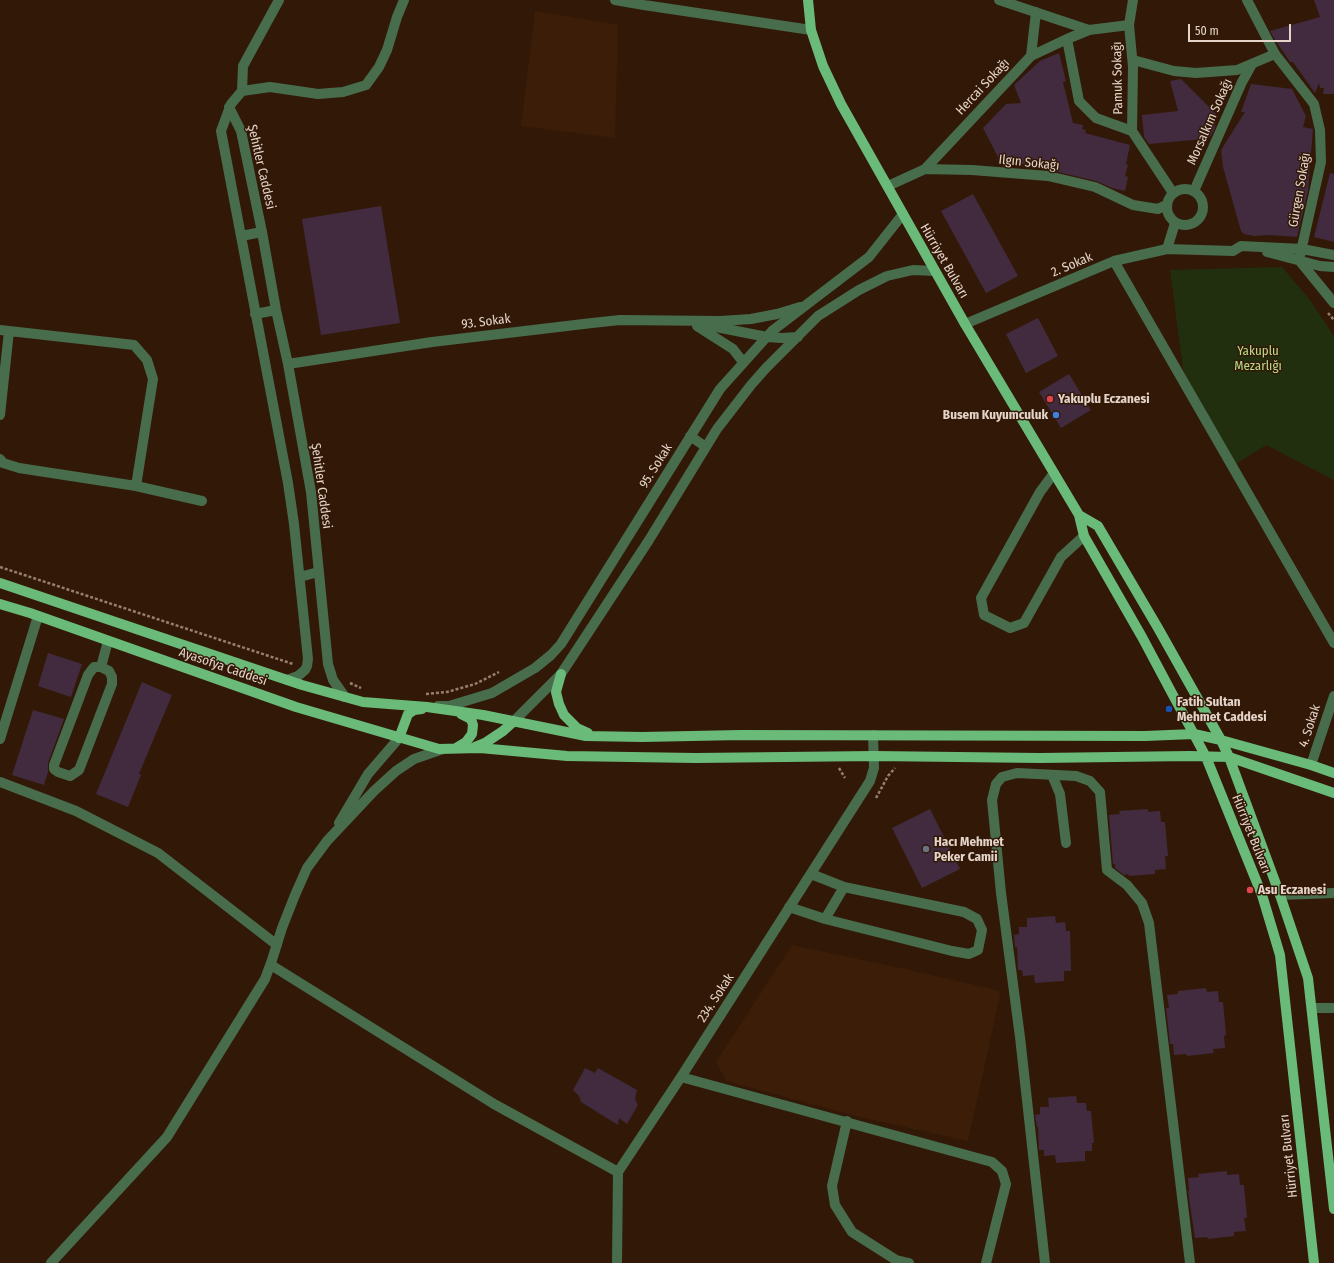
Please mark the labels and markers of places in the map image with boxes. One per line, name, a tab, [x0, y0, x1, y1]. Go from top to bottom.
place label: Yakuplu Eczanesi	[1058, 391, 1149, 407]
marker: Yakuplu Eczanesi	[1045, 394, 1055, 404]
place label: Busem Kuyumculuk	[943, 407, 1048, 423]
marker: Busem Kuyumculuk	[1051, 410, 1061, 420]
place label: Fatih Sultan Mehmet Caddesi	[1177, 694, 1267, 725]
marker: Fatih Sultan Mehmet Caddesi	[1164, 704, 1174, 714]
place label: Hacı Mehmet Peker Camii	[934, 834, 1004, 865]
marker: Hacı Mehmet Peker Camii	[921, 844, 931, 854]
place label: Asu Eczanesi	[1258, 882, 1326, 898]
marker: Asu Eczanesi	[1245, 885, 1255, 895]

